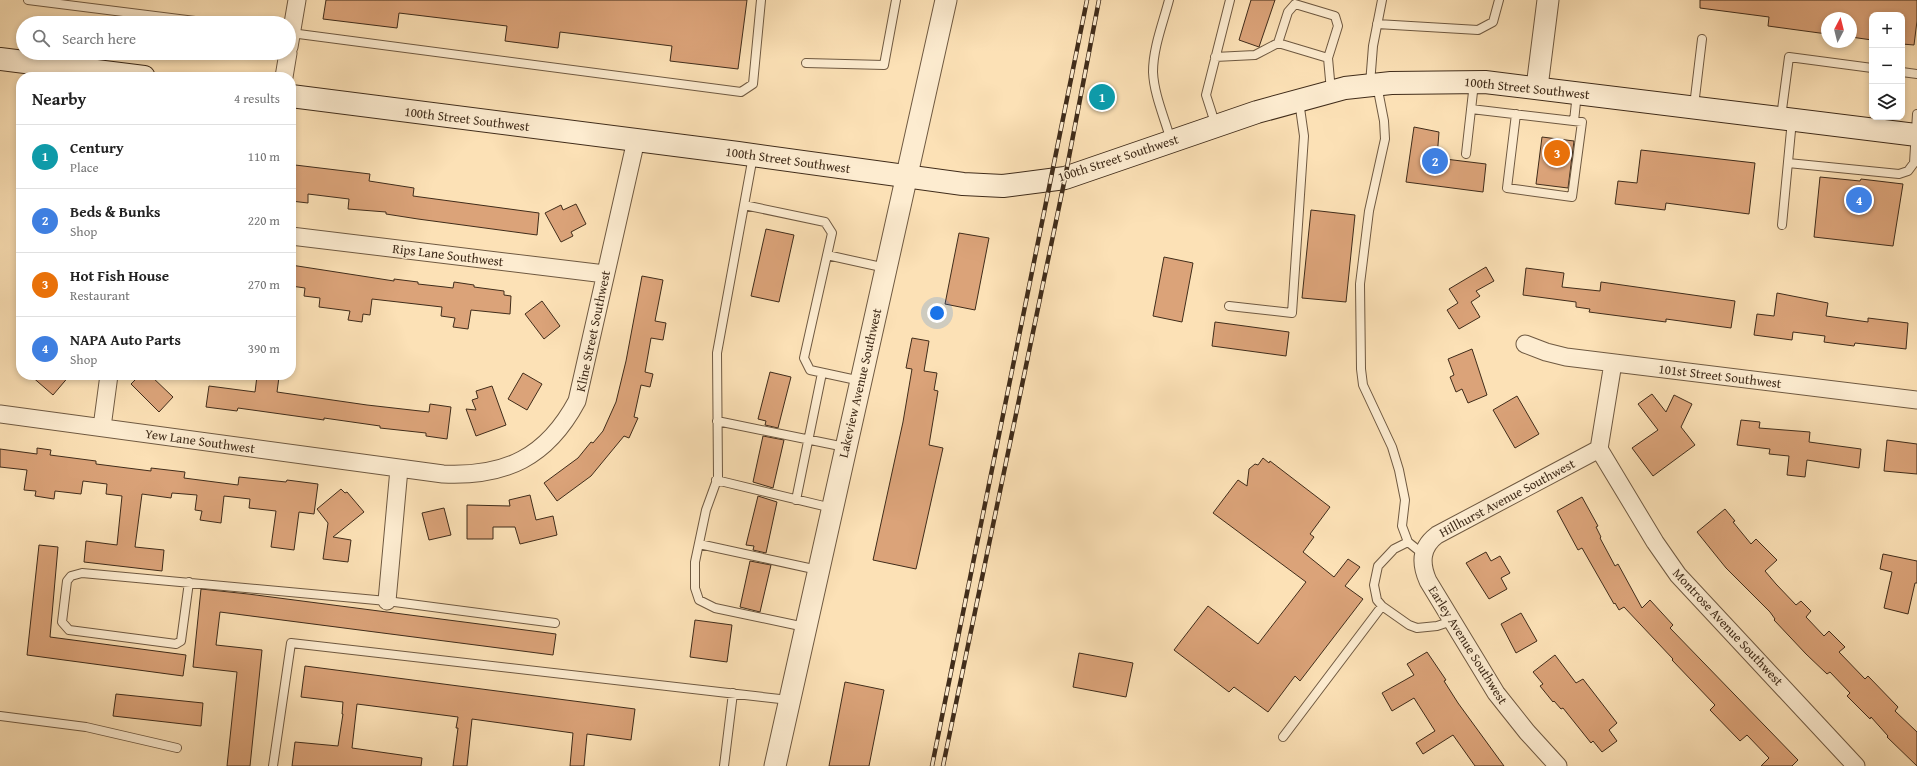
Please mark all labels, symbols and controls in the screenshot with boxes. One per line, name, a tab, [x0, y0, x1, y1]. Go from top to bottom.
north arrow	[1821, 12, 1857, 48]
map controls	[1869, 12, 1905, 120]
button: +	[1869, 12, 1905, 48]
search box	[16, 16, 296, 60]
icon: search	[30, 27, 52, 49]
text: Search here	[62, 28, 136, 49]
button: −	[1869, 48, 1905, 84]
street label: 100th Street Southwest	[1463, 72, 1591, 104]
pin: 1	[1089, 82, 1115, 112]
button: layers	[1869, 84, 1905, 120]
text: Nearby	[32, 86, 86, 111]
text: 4 results	[234, 89, 280, 108]
street label: 100th Street Southwest	[403, 102, 531, 136]
street label: 100th Street Southwest	[1055, 129, 1181, 187]
text: Century	[70, 137, 124, 158]
pin: 3	[1544, 138, 1570, 168]
street label: 100th Street Southwest	[724, 142, 852, 178]
pin: 2	[1422, 146, 1448, 176]
text: 1	[42, 147, 48, 166]
text: 110 m	[248, 147, 280, 166]
text: Place	[70, 158, 99, 177]
pin: 4	[1846, 185, 1872, 215]
text: Beds & Bunks	[70, 201, 161, 222]
text: 2	[42, 211, 48, 230]
text: 220 m	[248, 211, 280, 230]
text: Shop	[70, 222, 97, 241]
street label: Rips Lane Southwest	[391, 239, 505, 271]
text: Hot Fish House	[70, 265, 169, 286]
street label: Kline Street Southwest	[571, 268, 615, 393]
text: 3	[42, 275, 48, 294]
text: 270 m	[248, 275, 280, 294]
text: Restaurant	[70, 286, 130, 305]
your location	[927, 303, 947, 323]
street label: Lakeview Avenue Southwest	[834, 306, 887, 460]
text: NAPA Auto Parts	[70, 329, 181, 350]
text: 4	[42, 339, 48, 358]
text: 390 m	[248, 339, 280, 358]
text: Shop	[70, 350, 97, 369]
street label: 101st Street Southwest	[1657, 359, 1783, 393]
street label: Yew Lane Southwest	[144, 424, 257, 458]
street label: Hillhurst Avenue Southwest	[1436, 454, 1579, 542]
street label: Montrose Avenue Southwest	[1668, 564, 1788, 690]
street label: Earley Avenue Southwest	[1424, 582, 1512, 708]

